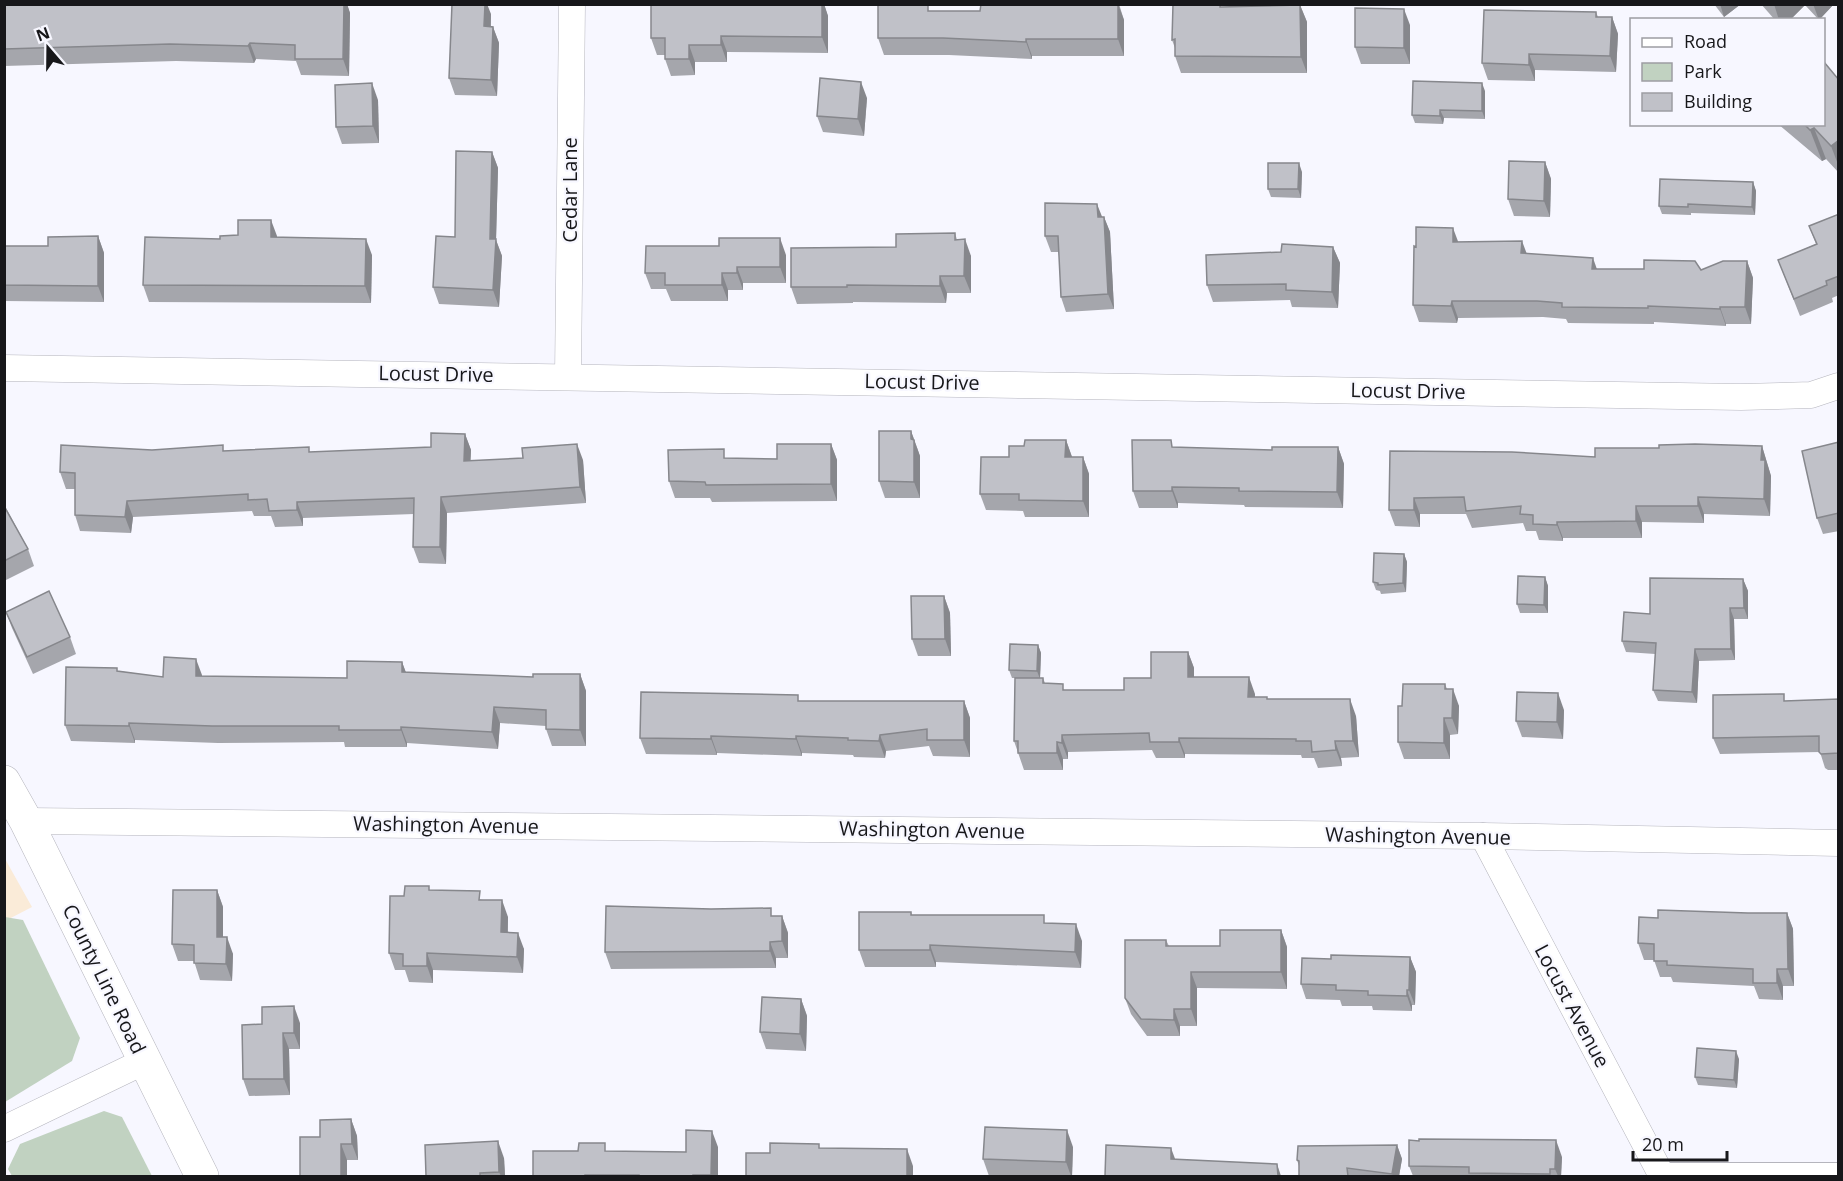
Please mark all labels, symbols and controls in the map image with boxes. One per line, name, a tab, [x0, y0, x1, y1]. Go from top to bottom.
north arrow	[18, 18, 78, 78]
legend	[1630, 18, 1825, 126]
text: N	[33, 21, 53, 46]
text: Road	[1684, 29, 1727, 53]
text: Park	[1684, 59, 1722, 83]
text: Building	[1684, 89, 1752, 113]
street label: Cedar Lane	[556, 137, 583, 243]
street label: Locust Drive	[378, 359, 494, 388]
street label: Locust Drive	[864, 367, 980, 396]
street label: Locust Drive	[1350, 376, 1466, 405]
street label: Washington Avenue	[353, 809, 539, 840]
street label: Washington Avenue	[839, 814, 1025, 845]
street label: Washington Avenue	[1325, 820, 1511, 851]
street label: County Line Road	[56, 899, 152, 1058]
street label: Locust Avenue	[1529, 939, 1616, 1072]
scale bar	[1633, 1124, 1728, 1162]
text: 20 m	[1642, 1132, 1684, 1156]

